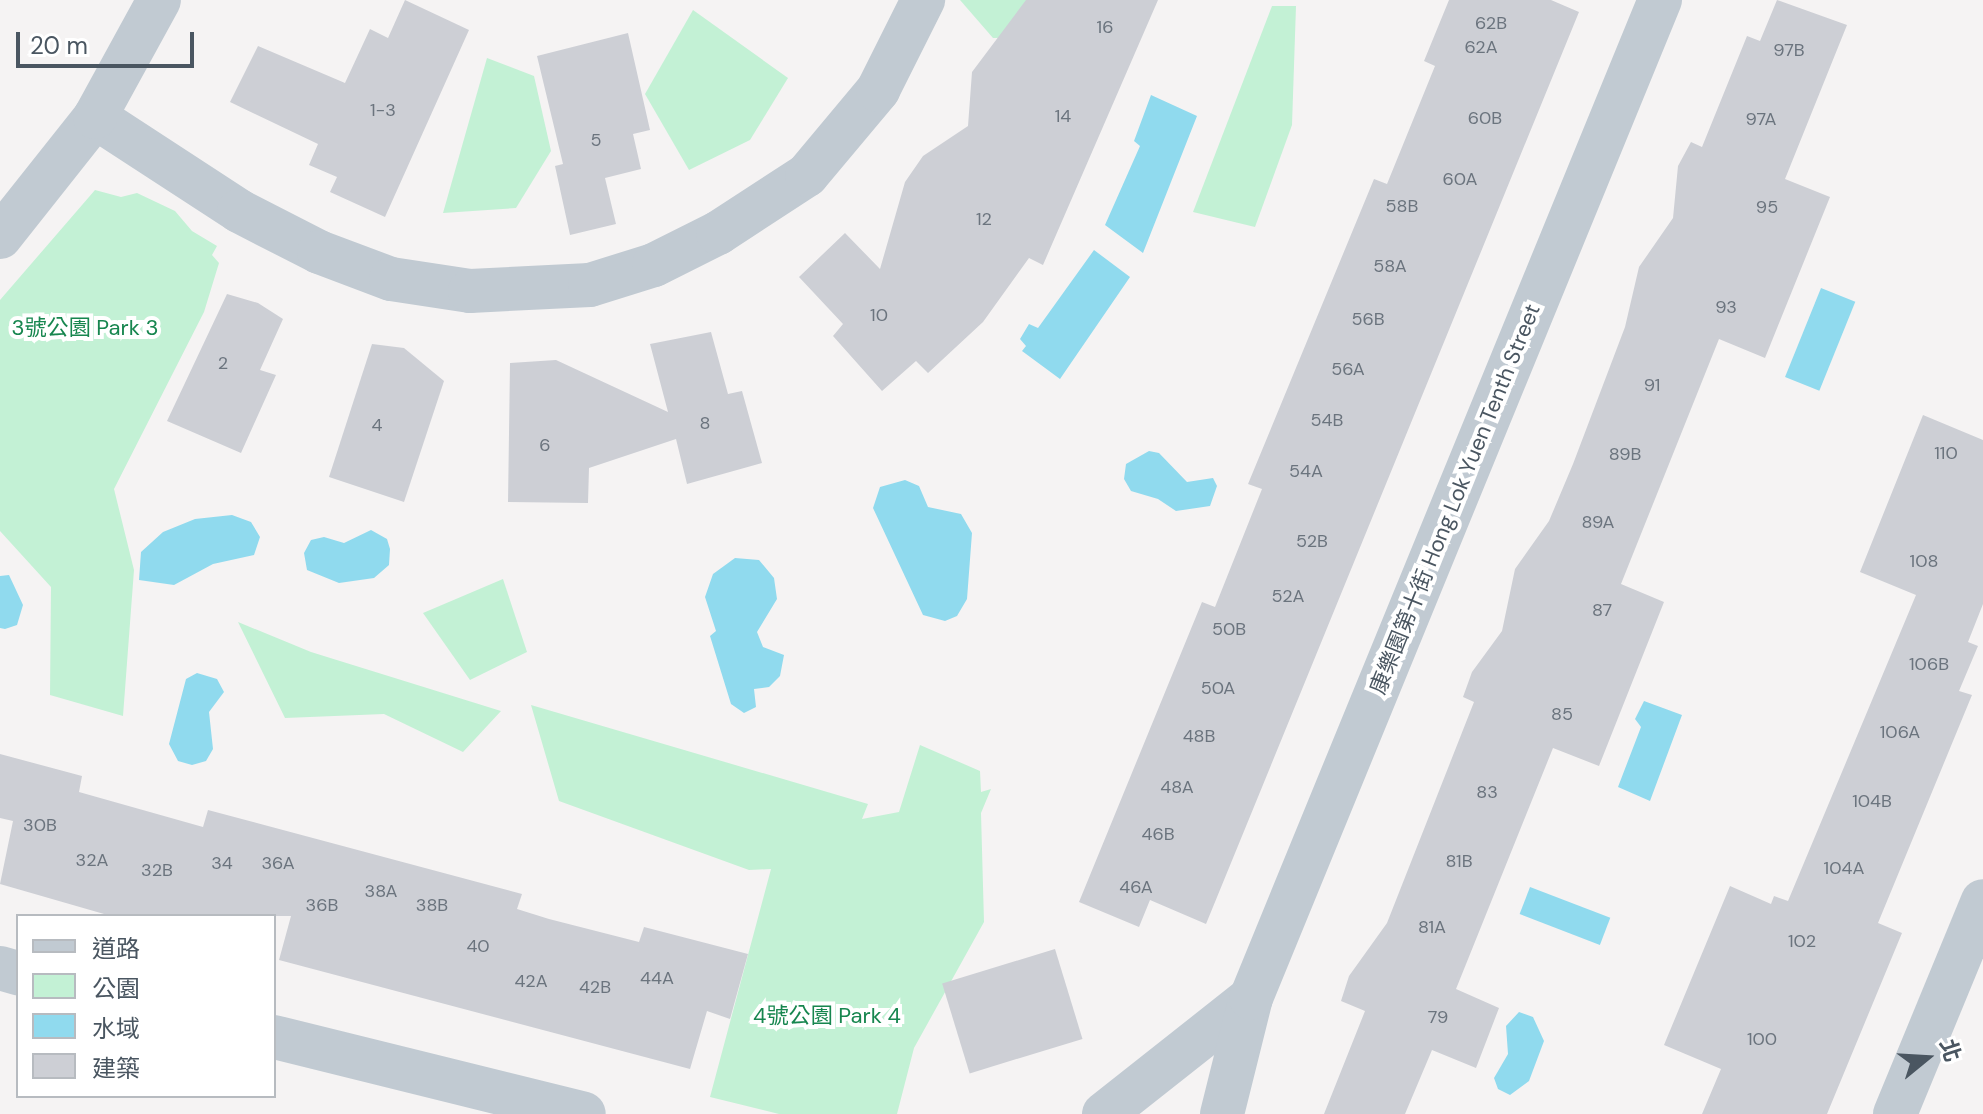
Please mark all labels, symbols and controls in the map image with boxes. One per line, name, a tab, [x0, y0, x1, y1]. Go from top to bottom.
house number: 62B	[1475, 12, 1507, 34]
scale bar	[20, 16, 198, 66]
house number: 16	[1097, 16, 1113, 38]
text: 20 m	[30, 30, 88, 61]
house number: 62A	[1464, 36, 1498, 58]
house number: 97B	[1773, 39, 1805, 61]
house number: 1-3	[370, 99, 396, 121]
house number: 14	[1055, 105, 1071, 127]
house number: 60B	[1468, 107, 1502, 129]
house number: 97A	[1746, 108, 1776, 130]
house number: 5	[591, 129, 601, 151]
house number: 60A	[1443, 168, 1477, 190]
house number: 58B	[1386, 195, 1418, 217]
house number: 95	[1756, 196, 1778, 218]
house number: 12	[976, 208, 992, 230]
house number: 58A	[1373, 255, 1407, 277]
house number: 93	[1715, 296, 1737, 318]
street label: 康樂園第十街 Hong Lok Yuen Tenth Street	[1364, 300, 1546, 698]
house number: 10	[870, 304, 888, 326]
house number: 56B	[1351, 308, 1385, 330]
park label: 3號公園 Park 3	[11, 315, 159, 341]
house number: 2	[218, 352, 228, 374]
house number: 56A	[1331, 358, 1365, 380]
house number: 91	[1644, 374, 1660, 396]
house number: 54B	[1311, 409, 1343, 431]
house number: 8	[700, 412, 710, 434]
house number: 4	[372, 414, 382, 436]
house number: 6	[539, 434, 551, 456]
house number: 110	[1934, 442, 1958, 464]
house number: 89B	[1609, 443, 1641, 465]
house number: 54A	[1289, 460, 1323, 482]
house number: 89A	[1582, 511, 1614, 533]
house number: 52B	[1296, 530, 1328, 552]
house number: 108	[1910, 550, 1938, 572]
house number: 52A	[1272, 585, 1304, 607]
house number: 87	[1592, 599, 1612, 621]
house number: 50B	[1212, 618, 1246, 640]
house number: 106B	[1909, 653, 1949, 675]
house number: 50A	[1201, 677, 1235, 699]
house number: 85	[1551, 703, 1573, 725]
house number: 106A	[1880, 721, 1920, 743]
house number: 48B	[1183, 725, 1215, 747]
house number: 48A	[1160, 776, 1194, 798]
house number: 83	[1476, 781, 1498, 803]
house number: 104B	[1852, 790, 1892, 812]
house number: 30B	[23, 814, 57, 836]
house number: 46B	[1141, 823, 1175, 845]
house number: 32A	[76, 849, 108, 871]
house number: 81B	[1445, 850, 1473, 872]
house number: 34	[211, 852, 233, 874]
house number: 36A	[261, 852, 295, 874]
house number: 104A	[1824, 857, 1864, 879]
house number: 32B	[141, 859, 173, 881]
house number: 46A	[1119, 876, 1153, 898]
house number: 38A	[365, 880, 397, 902]
house number: 36B	[306, 894, 338, 916]
house number: 38B	[416, 894, 448, 916]
legend	[16, 914, 276, 1098]
house number: 81A	[1418, 916, 1446, 938]
house number: 102	[1788, 930, 1816, 952]
text: 道路	[92, 933, 140, 964]
house number: 40	[466, 935, 490, 957]
house number: 44A	[640, 967, 674, 989]
house number: 42A	[514, 970, 548, 992]
text: 公園	[92, 973, 140, 1004]
house number: 42B	[579, 976, 611, 998]
park label: 4號公園 Park 4	[753, 1003, 901, 1029]
house number: 79	[1428, 1006, 1448, 1028]
text: 水域	[92, 1013, 140, 1044]
north arrow	[1887, 1018, 1967, 1098]
house number: 100	[1747, 1028, 1777, 1050]
text: 北	[1933, 1035, 1967, 1065]
text: 建築	[92, 1053, 140, 1084]

